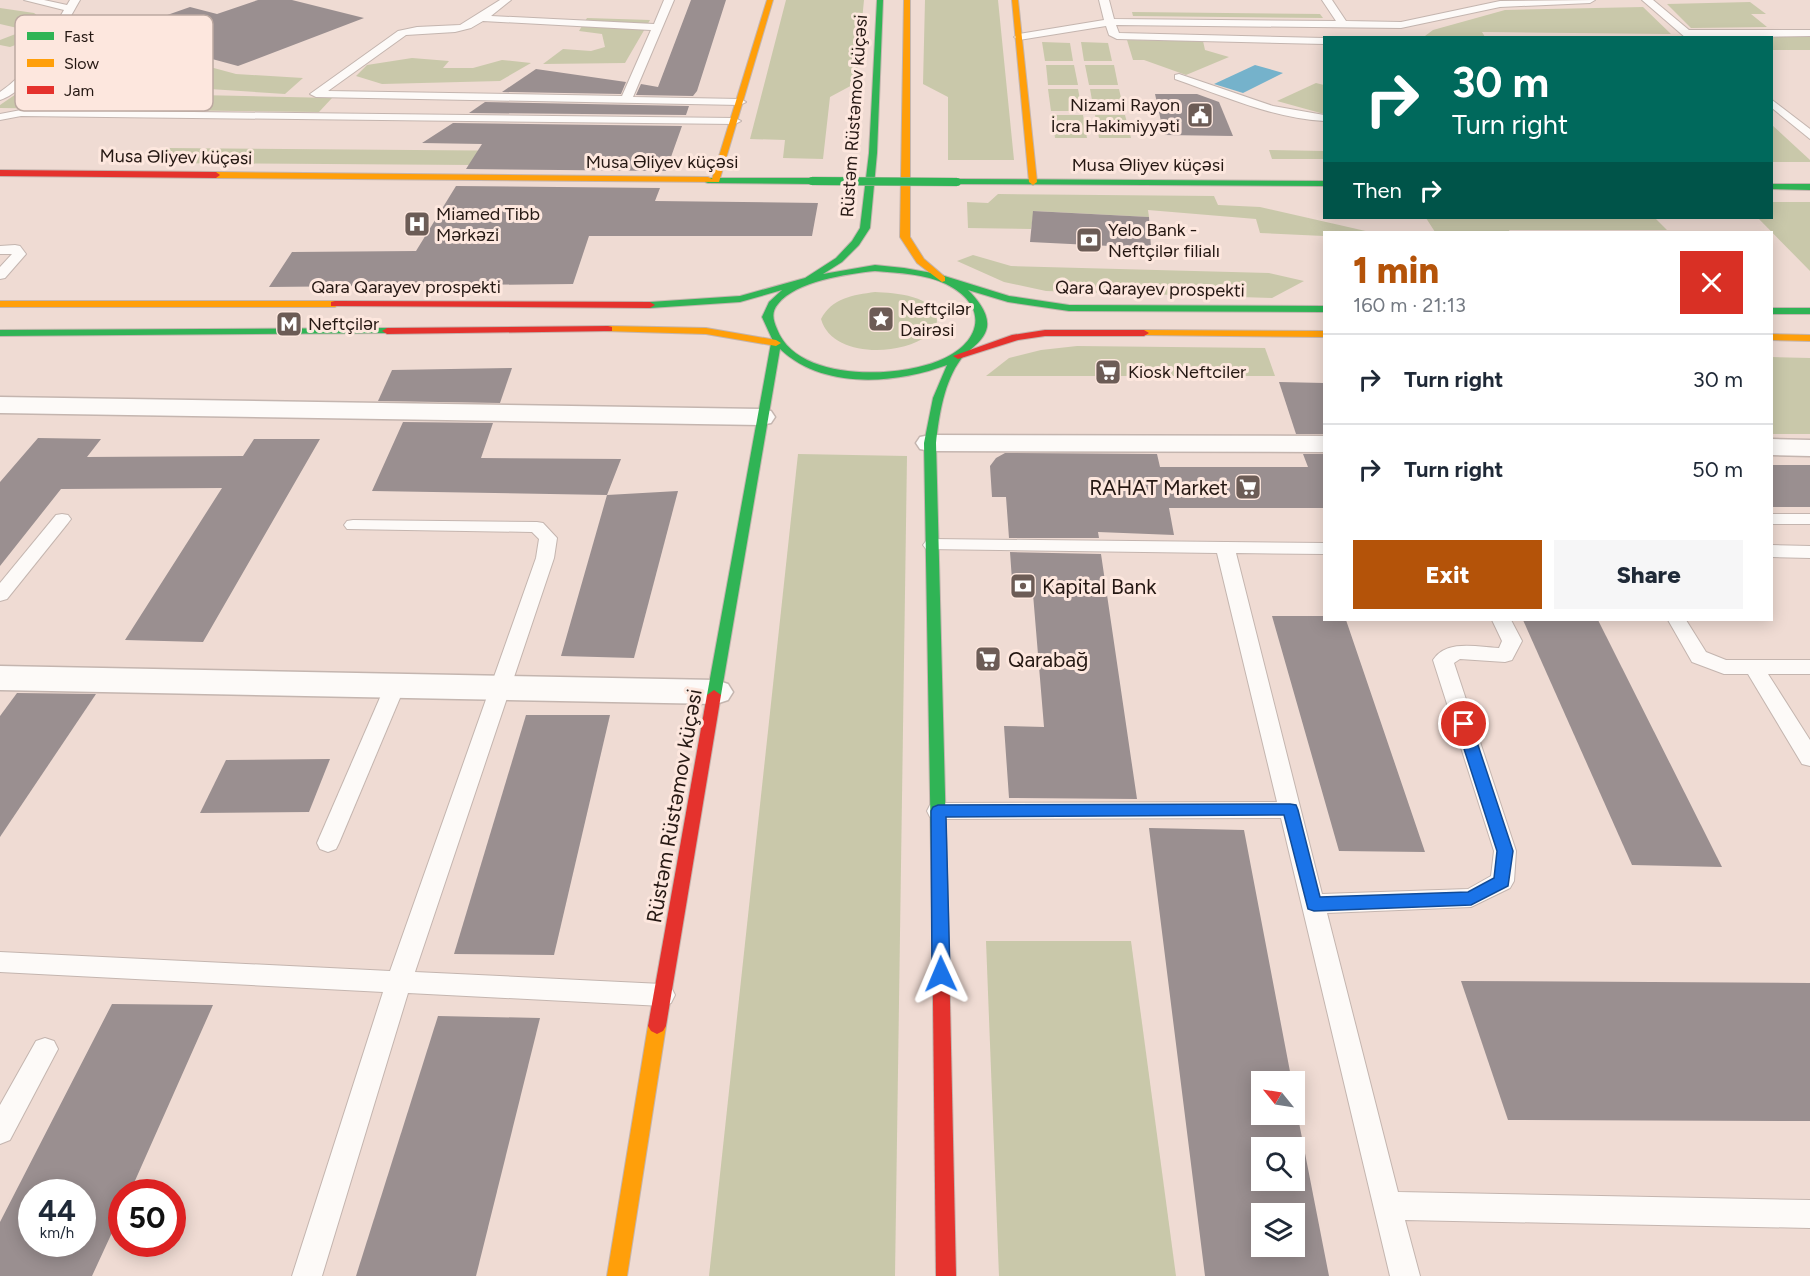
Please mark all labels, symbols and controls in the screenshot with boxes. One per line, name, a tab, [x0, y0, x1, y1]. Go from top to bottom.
street label: Rüstəm Rüstəmov küçəsi	[836, 14, 872, 218]
legend	[15, 15, 213, 111]
text: Fast	[64, 27, 94, 46]
text: Slow	[64, 54, 99, 73]
text: 30 m	[1452, 57, 1549, 108]
icon: right	[1353, 60, 1431, 138]
text: Jam	[64, 81, 94, 100]
place label: Nizami Rayon İcra Hakimiyyəti	[1051, 94, 1180, 137]
public building icon: Nizami Rayon İcra Hakimiyyəti	[1185, 100, 1215, 130]
text: Turn right	[1452, 108, 1568, 141]
street label: Musa Əliyev küçəsi	[99, 145, 253, 169]
street label: Musa Əliyev küçəsi	[586, 151, 738, 173]
street label: Musa Əliyev küçəsi	[1072, 154, 1224, 176]
icon: right	[1414, 174, 1447, 207]
text: Then	[1353, 177, 1402, 204]
place label: Miamed Tibb Mərkəzi	[436, 203, 540, 246]
hospital icon: Miamed Tibb Mərkəzi	[402, 209, 432, 239]
place label: Yelo Bank - Neftçilər filialı	[1108, 219, 1220, 262]
bank icon: Yelo Bank - Neftçilər filialı	[1074, 225, 1104, 255]
text: 1 min	[1353, 249, 1439, 292]
button: close	[1680, 251, 1743, 314]
street label: Qara Qarayev prospekti	[311, 276, 501, 298]
street label: Qara Qarayev prospekti	[1055, 276, 1245, 302]
text: 160 m · 21:13	[1353, 293, 1466, 317]
place label: Neftçilər Dairəsi	[900, 298, 971, 341]
place icon: Neftçilər Dairəsi	[866, 304, 896, 334]
metro station icon: Neftçilər	[274, 309, 304, 339]
place label: Neftçilər	[308, 313, 379, 335]
supermarket icon: Kiosk Neftciler	[1093, 357, 1123, 387]
place label: Kiosk Neftciler	[1128, 361, 1246, 383]
icon: right	[1353, 363, 1386, 396]
text: Turn right	[1404, 366, 1503, 393]
text: 30 m	[1693, 366, 1743, 393]
icon: right	[1353, 453, 1386, 486]
text: Turn right	[1404, 456, 1503, 483]
text: 50 m	[1692, 456, 1743, 483]
supermarket icon: RAHAT Market	[1233, 472, 1263, 502]
place label: RAHAT Market	[1089, 475, 1228, 500]
button: Exit	[1353, 540, 1542, 609]
button: Share	[1554, 540, 1743, 609]
bank icon: Kapital Bank	[1008, 571, 1038, 601]
place label: Kapital Bank	[1042, 574, 1157, 599]
supermarket icon: Qarabağ	[973, 644, 1003, 674]
place label: Qarabağ	[1008, 647, 1088, 672]
street label: Rüstəm Rüstəmov küçəsi	[641, 687, 707, 925]
pin	[1438, 698, 1489, 749]
icon: arrive	[1447, 707, 1480, 740]
position arrow	[909, 942, 973, 1006]
north arrow	[1251, 1071, 1305, 1125]
map controls	[1251, 1071, 1305, 1257]
button: search	[1251, 1137, 1305, 1191]
speed limit sign: 50	[108, 1179, 186, 1257]
text: 44	[38, 1192, 76, 1229]
button: layers	[1251, 1203, 1305, 1257]
text: km/h	[40, 1224, 74, 1242]

